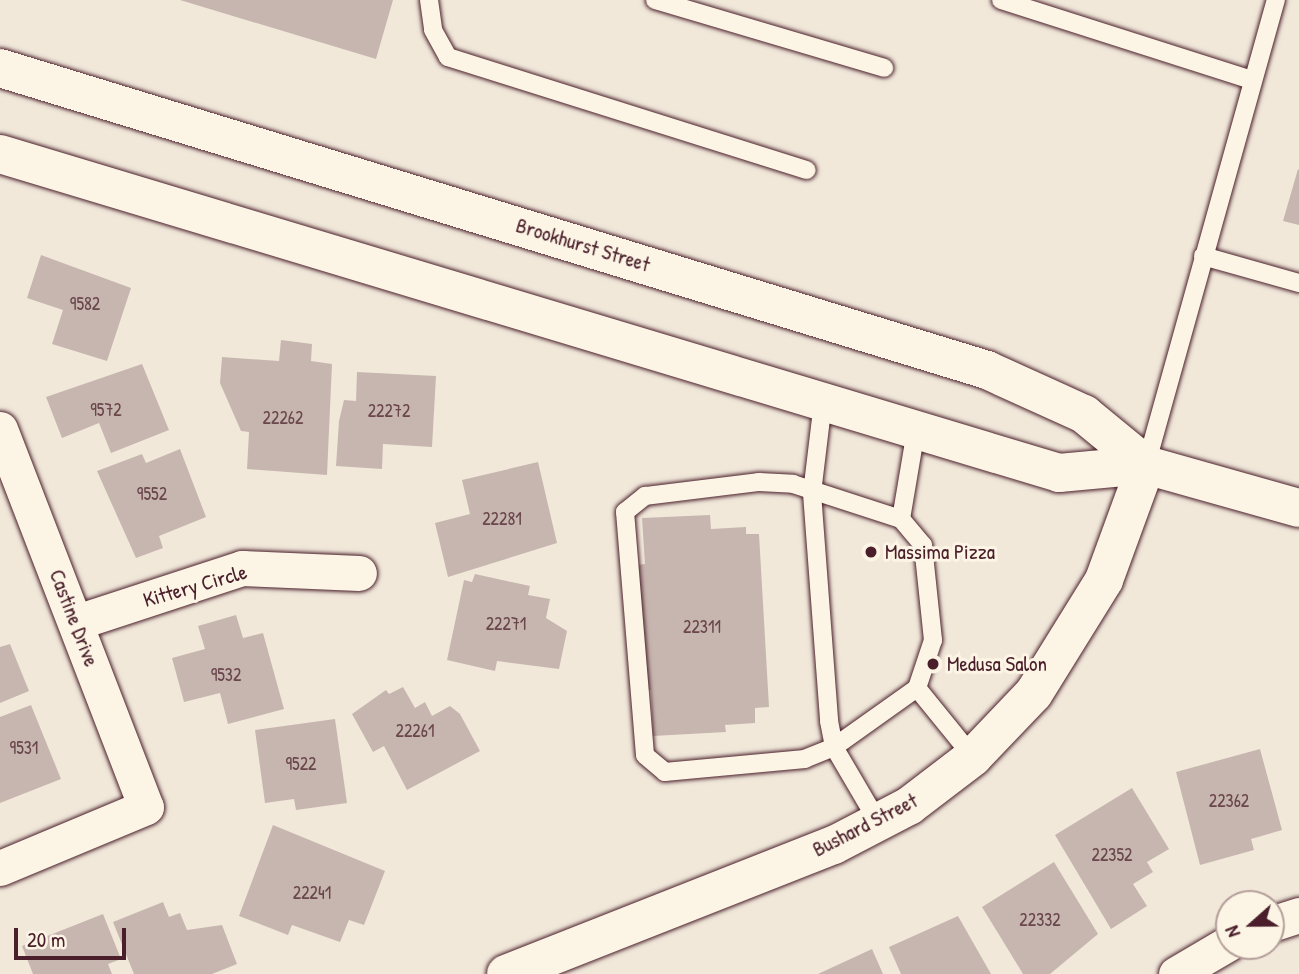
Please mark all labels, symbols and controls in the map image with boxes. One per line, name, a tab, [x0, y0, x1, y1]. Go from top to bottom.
street label: Brookhurst Street	[513, 213, 653, 277]
house number: 9582	[70, 293, 100, 315]
house number: 9572	[90, 399, 122, 421]
house number: 22272	[368, 400, 410, 422]
house number: 22262	[263, 407, 303, 429]
house number: 9552	[137, 483, 167, 505]
house number: 22281	[482, 508, 522, 530]
place label: Massima Pizza	[885, 539, 995, 565]
marker: Massima Pizza	[863, 544, 879, 560]
street label: Kittery Circle	[140, 559, 250, 613]
street label: Castine Drive	[44, 566, 104, 670]
house number: 22271	[486, 613, 526, 635]
house number: 22311	[683, 616, 721, 638]
place label: Medusa Salon	[947, 651, 1047, 677]
marker: Medusa Salon	[925, 656, 941, 672]
house number: 9532	[211, 664, 241, 686]
house number: 22261	[396, 720, 434, 742]
house number: 9531	[10, 737, 38, 759]
house number: 9522	[285, 753, 317, 775]
street label: Bushard Street	[808, 788, 922, 862]
house number: 22362	[1209, 790, 1249, 812]
house number: 22352	[1092, 844, 1132, 866]
house number: 22241	[293, 882, 331, 904]
north arrow	[1215, 890, 1285, 960]
house number: 22332	[1019, 909, 1061, 931]
scale bar	[18, 914, 130, 958]
text: N	[1218, 922, 1246, 941]
text: 20 m	[27, 925, 65, 954]

